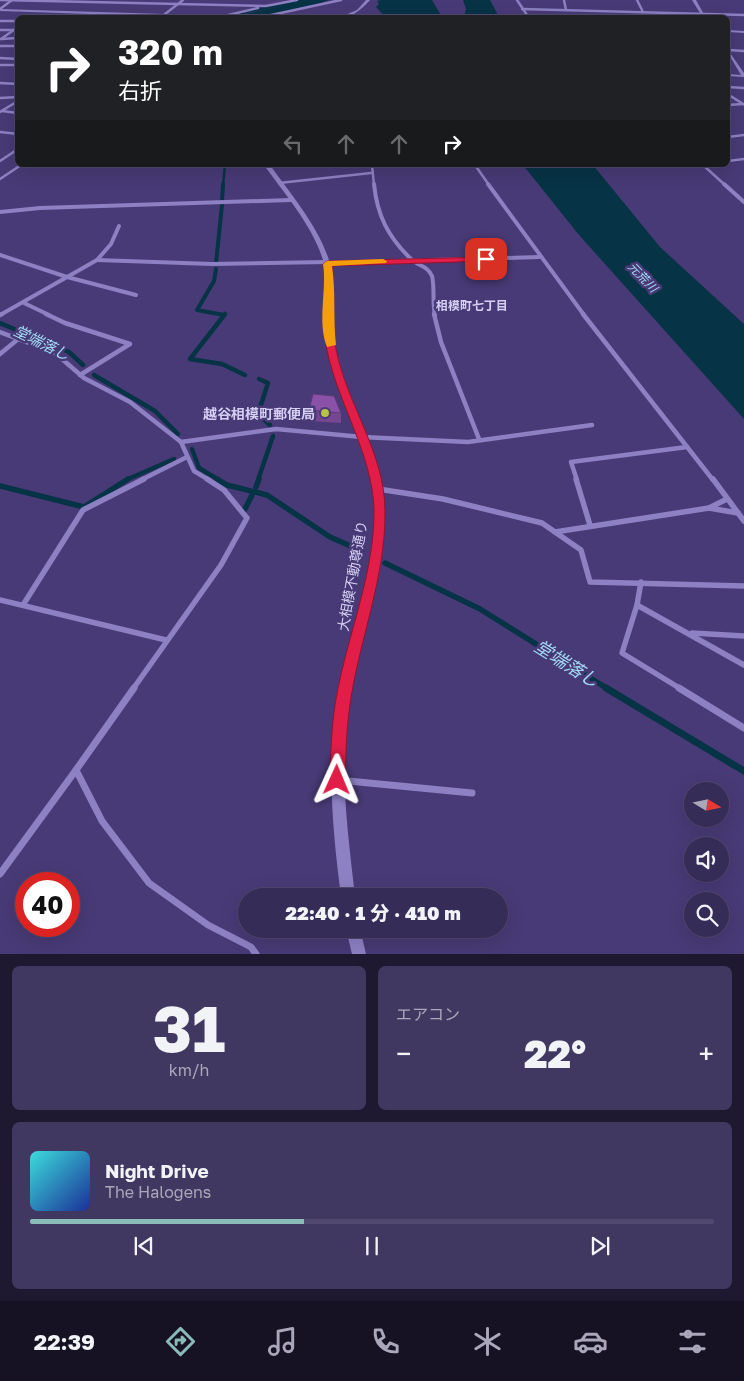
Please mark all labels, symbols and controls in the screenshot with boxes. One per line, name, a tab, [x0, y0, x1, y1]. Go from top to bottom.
text: 320 m	[118, 31, 223, 73]
icon: right	[35, 35, 100, 100]
text: 右折	[118, 77, 162, 104]
icon: left	[279, 130, 307, 158]
icon: ahead	[332, 130, 360, 158]
icon: ahead	[385, 130, 413, 158]
icon: right	[438, 130, 466, 158]
pin	[465, 238, 507, 280]
icon: arrive	[472, 245, 500, 273]
water label: 元荒川	[625, 259, 662, 297]
district label: 相模町七丁目	[436, 298, 508, 313]
water label: 堂端落し	[11, 321, 73, 363]
place label: 越谷相模町郵便局	[203, 405, 315, 422]
marker: 越谷相模町郵便局	[319, 407, 331, 419]
street label: 大相模不動尊通り	[334, 519, 370, 633]
water label: 堂端落し	[531, 635, 603, 691]
position arrow	[310, 753, 362, 805]
north arrow	[684, 782, 729, 828]
map controls	[684, 782, 729, 937]
button: sound	[684, 837, 729, 882]
speed limit sign: 40	[15, 872, 80, 937]
button: search	[684, 892, 729, 937]
text: 22:40 · 1 分 · 410 m	[285, 901, 461, 924]
text: 31	[152, 988, 226, 1066]
text: エアコン	[396, 1004, 460, 1024]
text: 22°	[524, 1031, 586, 1076]
text: −	[396, 1037, 411, 1070]
text: +	[699, 1037, 714, 1070]
text: km/h	[169, 1060, 209, 1080]
text: Night Drive	[105, 1159, 209, 1182]
text: The Halogens	[105, 1182, 211, 1202]
icon: previous	[130, 1232, 158, 1260]
icon: pause	[358, 1232, 386, 1260]
icon: next	[586, 1232, 614, 1260]
icon: directions	[163, 1324, 198, 1359]
icon: music	[265, 1324, 300, 1359]
icon: phone	[368, 1324, 403, 1359]
icon: climate	[470, 1324, 505, 1359]
icon: car	[573, 1324, 608, 1359]
icon: filters	[675, 1324, 710, 1359]
text: 22:39	[34, 1328, 95, 1355]

